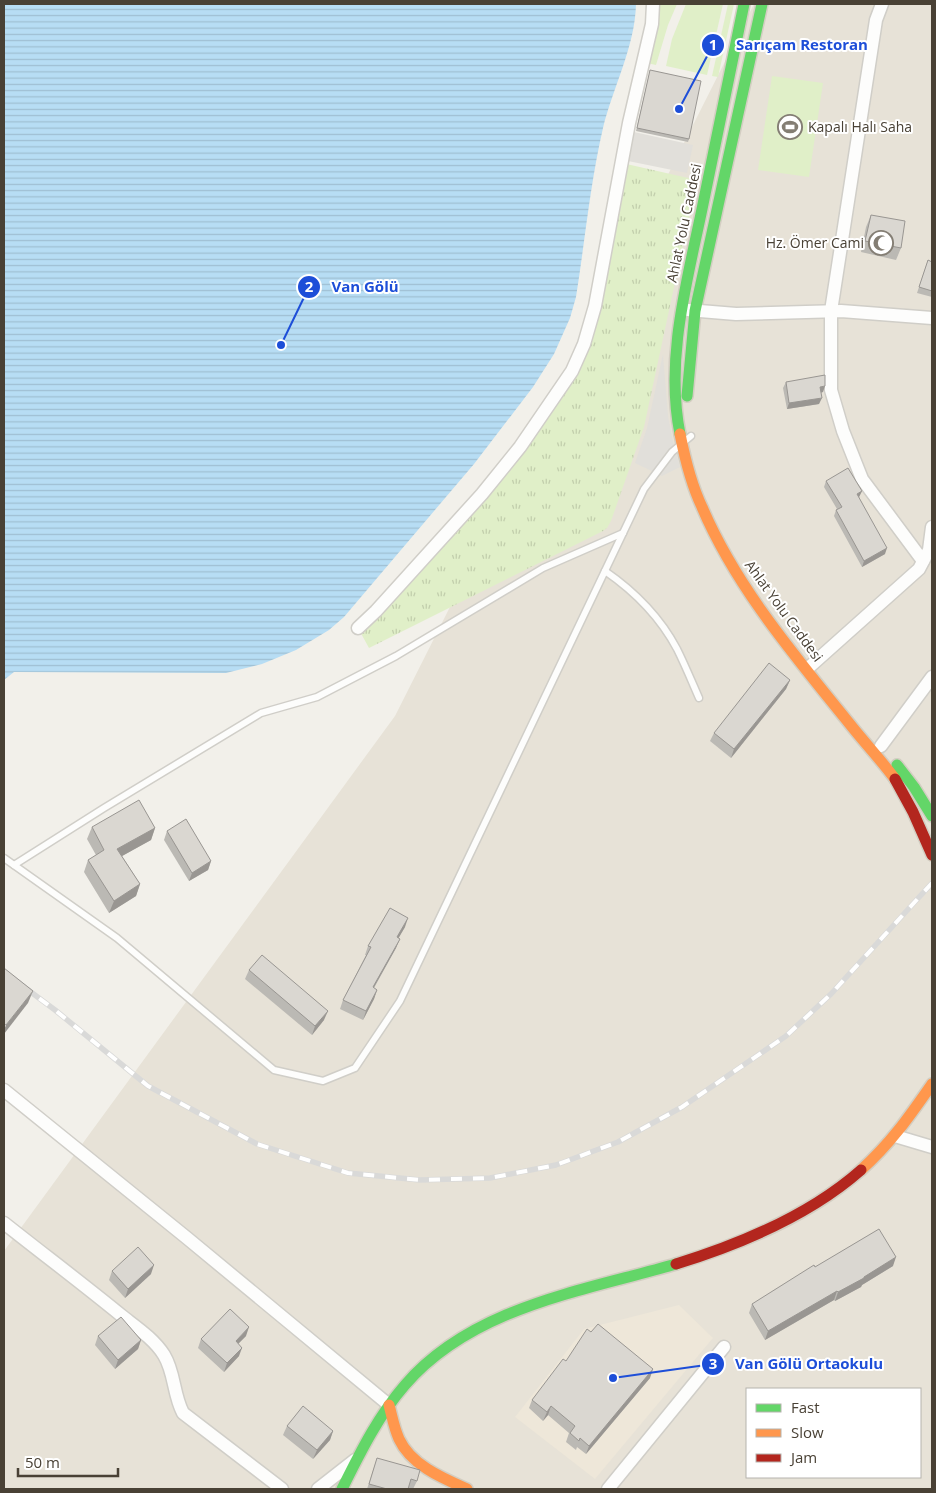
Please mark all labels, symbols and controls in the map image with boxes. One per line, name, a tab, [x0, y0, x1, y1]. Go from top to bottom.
callout: Sarıçam Restoran	[701, 30, 878, 60]
text: 1	[709, 34, 717, 54]
text: Sarıçam Restoran	[736, 34, 868, 54]
sports icon: Kapalı Halı Saha	[777, 114, 803, 140]
place label: Kapalı Halı Saha	[808, 117, 912, 136]
street label: Ahlat Yolu Caddesi	[662, 162, 705, 284]
mosque icon: Hz. Ömer Cami	[868, 230, 894, 256]
place label: Hz. Ömer Cami	[766, 233, 864, 252]
callout: Van Gölü	[297, 272, 409, 302]
text: 2	[305, 276, 314, 296]
text: Van Gölü	[331, 276, 399, 296]
street label: Ahlat Yolu Caddesi	[741, 556, 828, 665]
callout: Van Gölü Ortaokulu	[700, 1349, 893, 1379]
text: 3	[709, 1353, 717, 1373]
text: Van Gölü Ortaokulu	[735, 1353, 883, 1373]
legend	[746, 1388, 921, 1478]
text: Fast	[791, 1397, 820, 1417]
text: Slow	[791, 1422, 824, 1442]
scale bar	[18, 1446, 118, 1478]
text: Jam	[789, 1447, 817, 1467]
text: 50 m	[25, 1452, 60, 1472]

